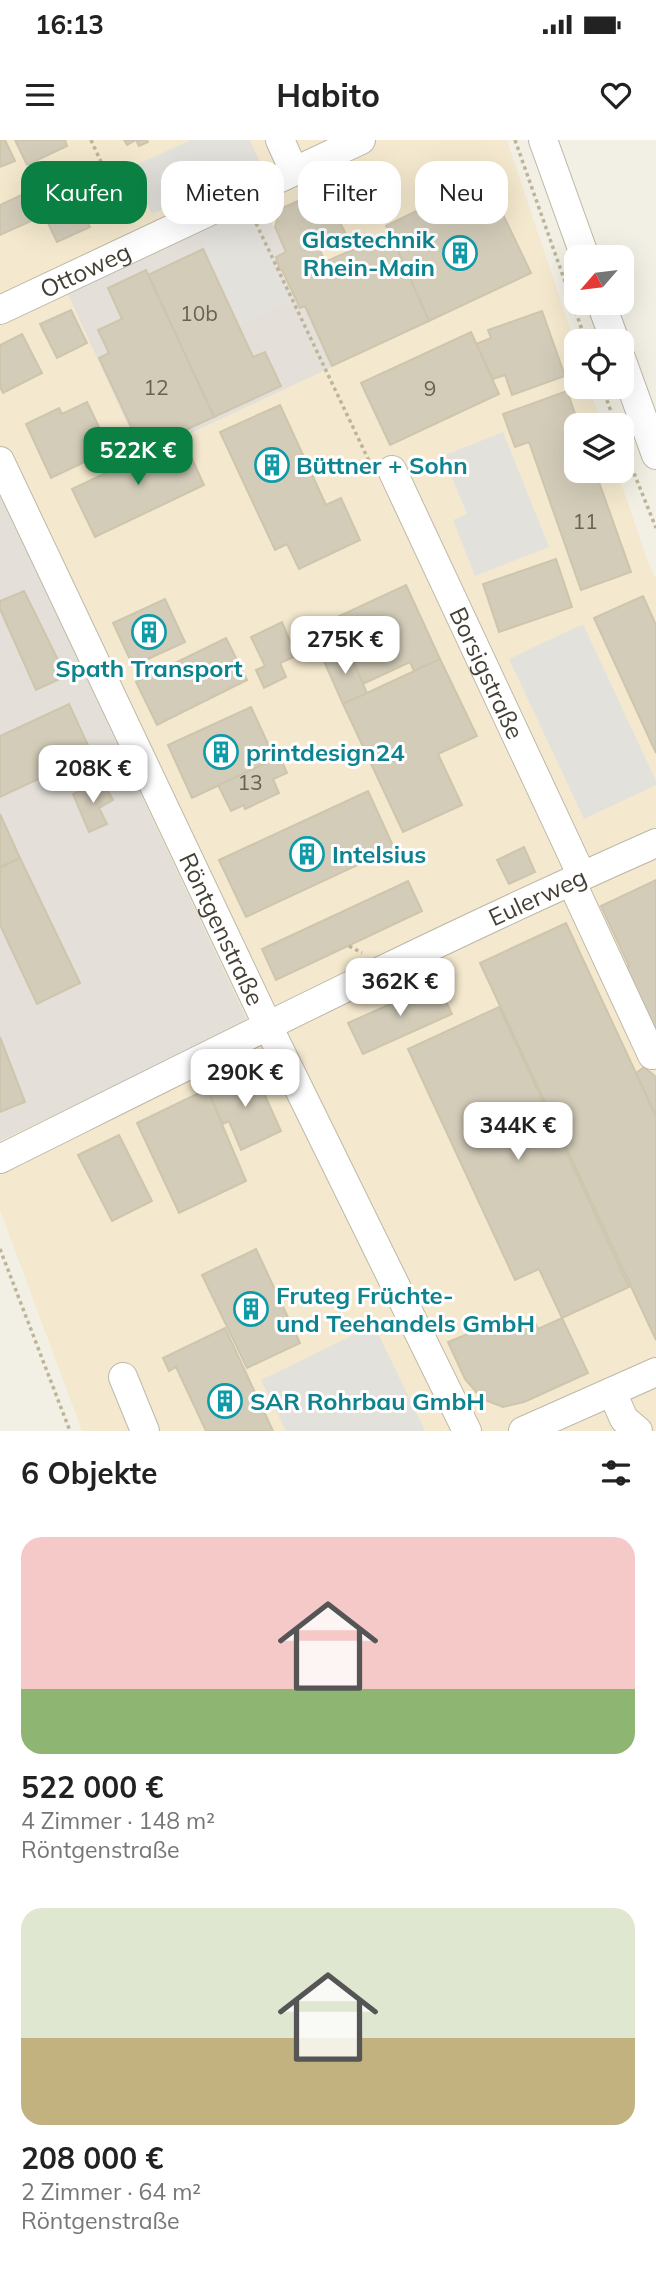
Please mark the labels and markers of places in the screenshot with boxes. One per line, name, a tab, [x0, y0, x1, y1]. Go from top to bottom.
place label: Glastechnik Rhein-Main	[302, 224, 436, 282]
building icon: Glastechnik Rhein-Main	[441, 234, 479, 272]
pin: 522K €	[81, 428, 195, 487]
building icon: Büttner + Sohn	[253, 446, 291, 484]
place label: Büttner + Sohn	[296, 450, 468, 480]
building icon: Spath Transport	[130, 613, 168, 651]
pin: 275K €	[288, 616, 402, 676]
place label: Spath Transport	[55, 653, 243, 683]
building icon: printdesign24	[202, 733, 240, 771]
place label: printdesign24	[246, 737, 405, 767]
pin: 208K €	[36, 746, 150, 805]
building icon: Intelsius	[288, 835, 326, 873]
place label: Intelsius	[332, 839, 426, 869]
pin: 362K €	[343, 958, 457, 1018]
pin: 290K €	[188, 1049, 302, 1109]
pin: 344K €	[461, 1102, 575, 1162]
place label: Fruteg Früchte- und Teehandels GmbH	[276, 1280, 535, 1338]
building icon: Fruteg Früchte- und Teehandels GmbH	[232, 1290, 270, 1328]
building icon: SAR Rohrbau GmbH	[206, 1382, 244, 1420]
place label: SAR Rohrbau GmbH	[250, 1386, 485, 1416]

